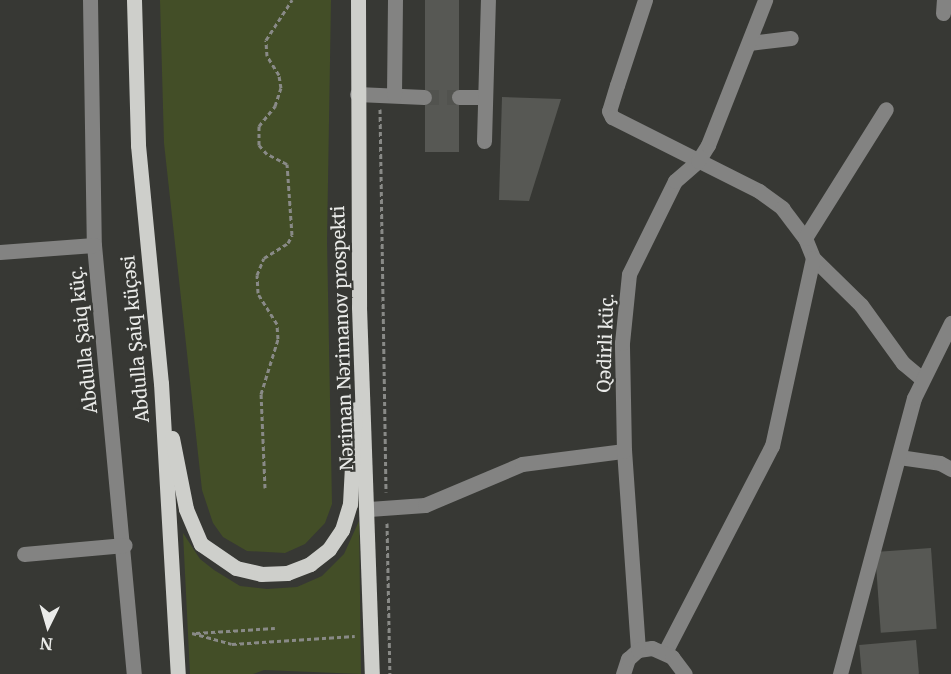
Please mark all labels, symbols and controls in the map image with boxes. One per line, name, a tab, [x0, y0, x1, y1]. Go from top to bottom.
street label: Nəriman Nərimanov prospekti	[328, 205, 358, 471]
street label: Abdulla Şaiq küçəsi	[118, 254, 154, 424]
street label: Abdulla Şaiq küç.	[66, 265, 102, 415]
street label: Qədirli küç.	[593, 293, 619, 393]
north arrow	[18, 596, 78, 656]
text: N	[39, 633, 54, 654]

